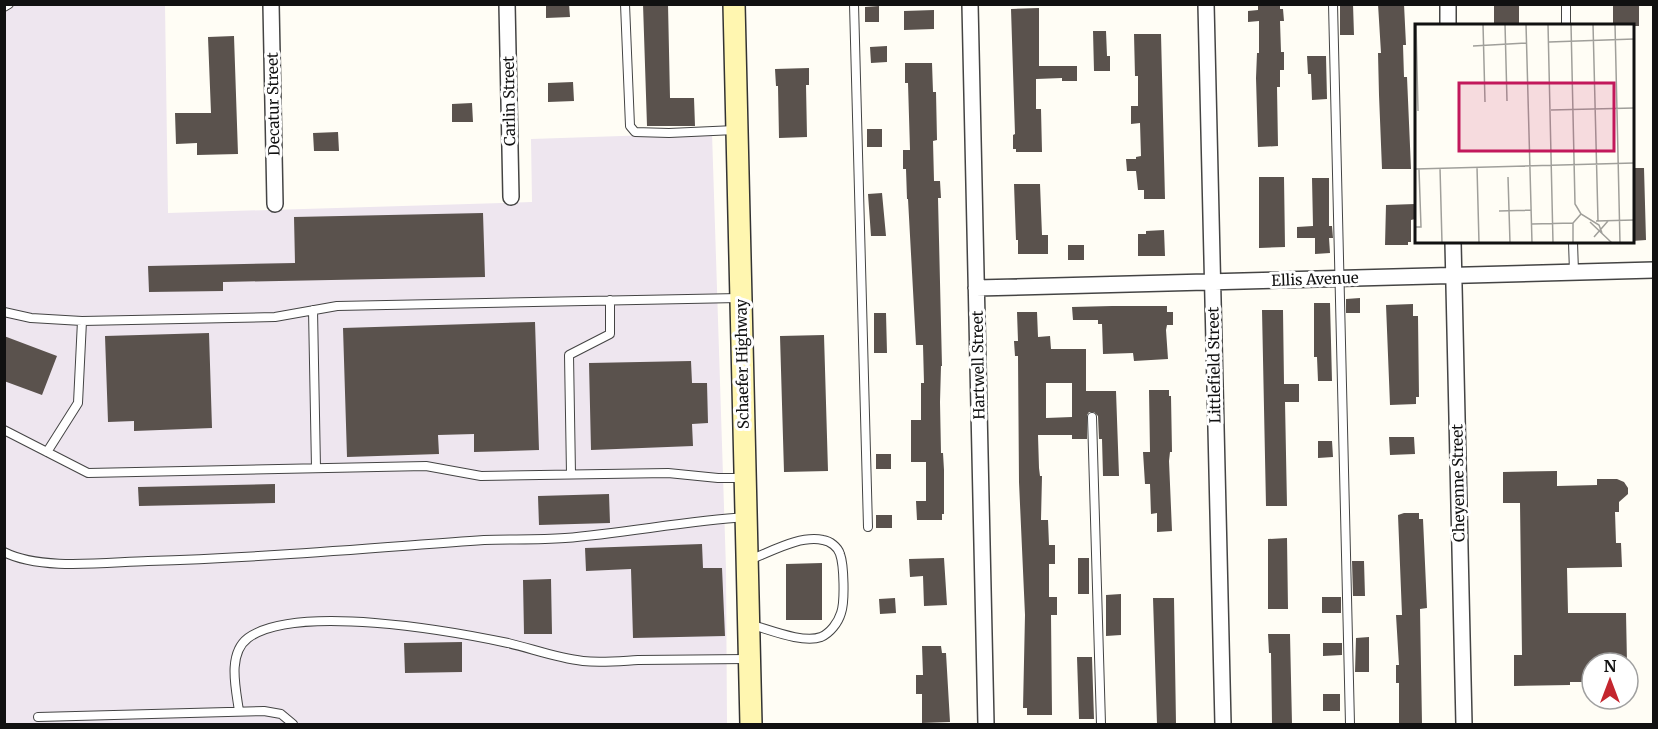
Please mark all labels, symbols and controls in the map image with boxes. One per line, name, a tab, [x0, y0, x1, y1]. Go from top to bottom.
inset map	[1415, 24, 1634, 243]
street label: Decatur Street	[263, 52, 283, 156]
street label: Carlin Street	[499, 56, 519, 146]
street label: Ellis Avenue	[1271, 268, 1359, 290]
street label: Schaefer Highway	[731, 298, 753, 429]
street label: Littlefield Street	[1203, 306, 1225, 424]
street label: Hartwell Street	[968, 310, 988, 420]
street label: Cheyenne Street	[1447, 424, 1469, 542]
north arrow	[1580, 651, 1640, 711]
text: N	[1604, 656, 1617, 676]

